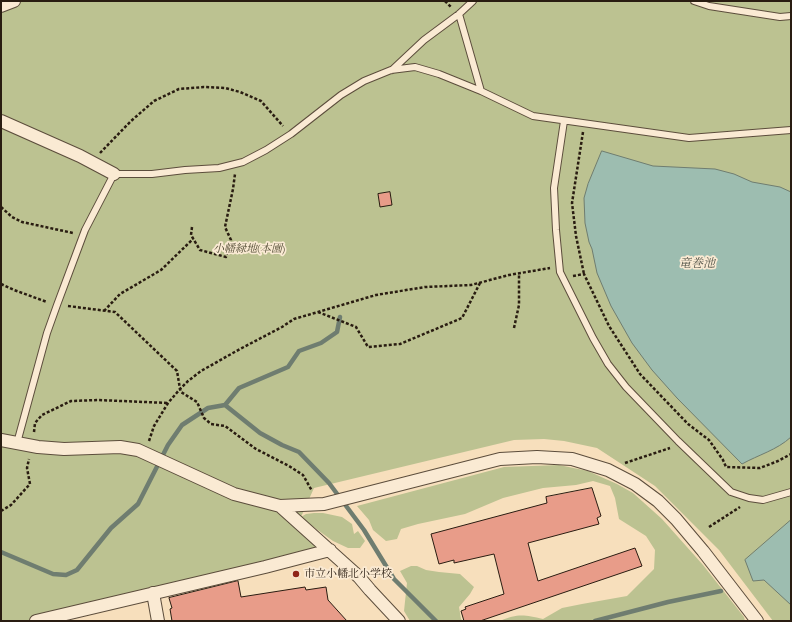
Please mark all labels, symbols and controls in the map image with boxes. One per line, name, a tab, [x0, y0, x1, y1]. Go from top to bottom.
park label: 小幡緑地(本園)	[213, 242, 285, 256]
water label: 竜巻池	[679, 257, 715, 271]
place label: 市立小幡北小学校	[304, 567, 392, 581]
marker: 市立小幡北小学校	[291, 569, 301, 579]

